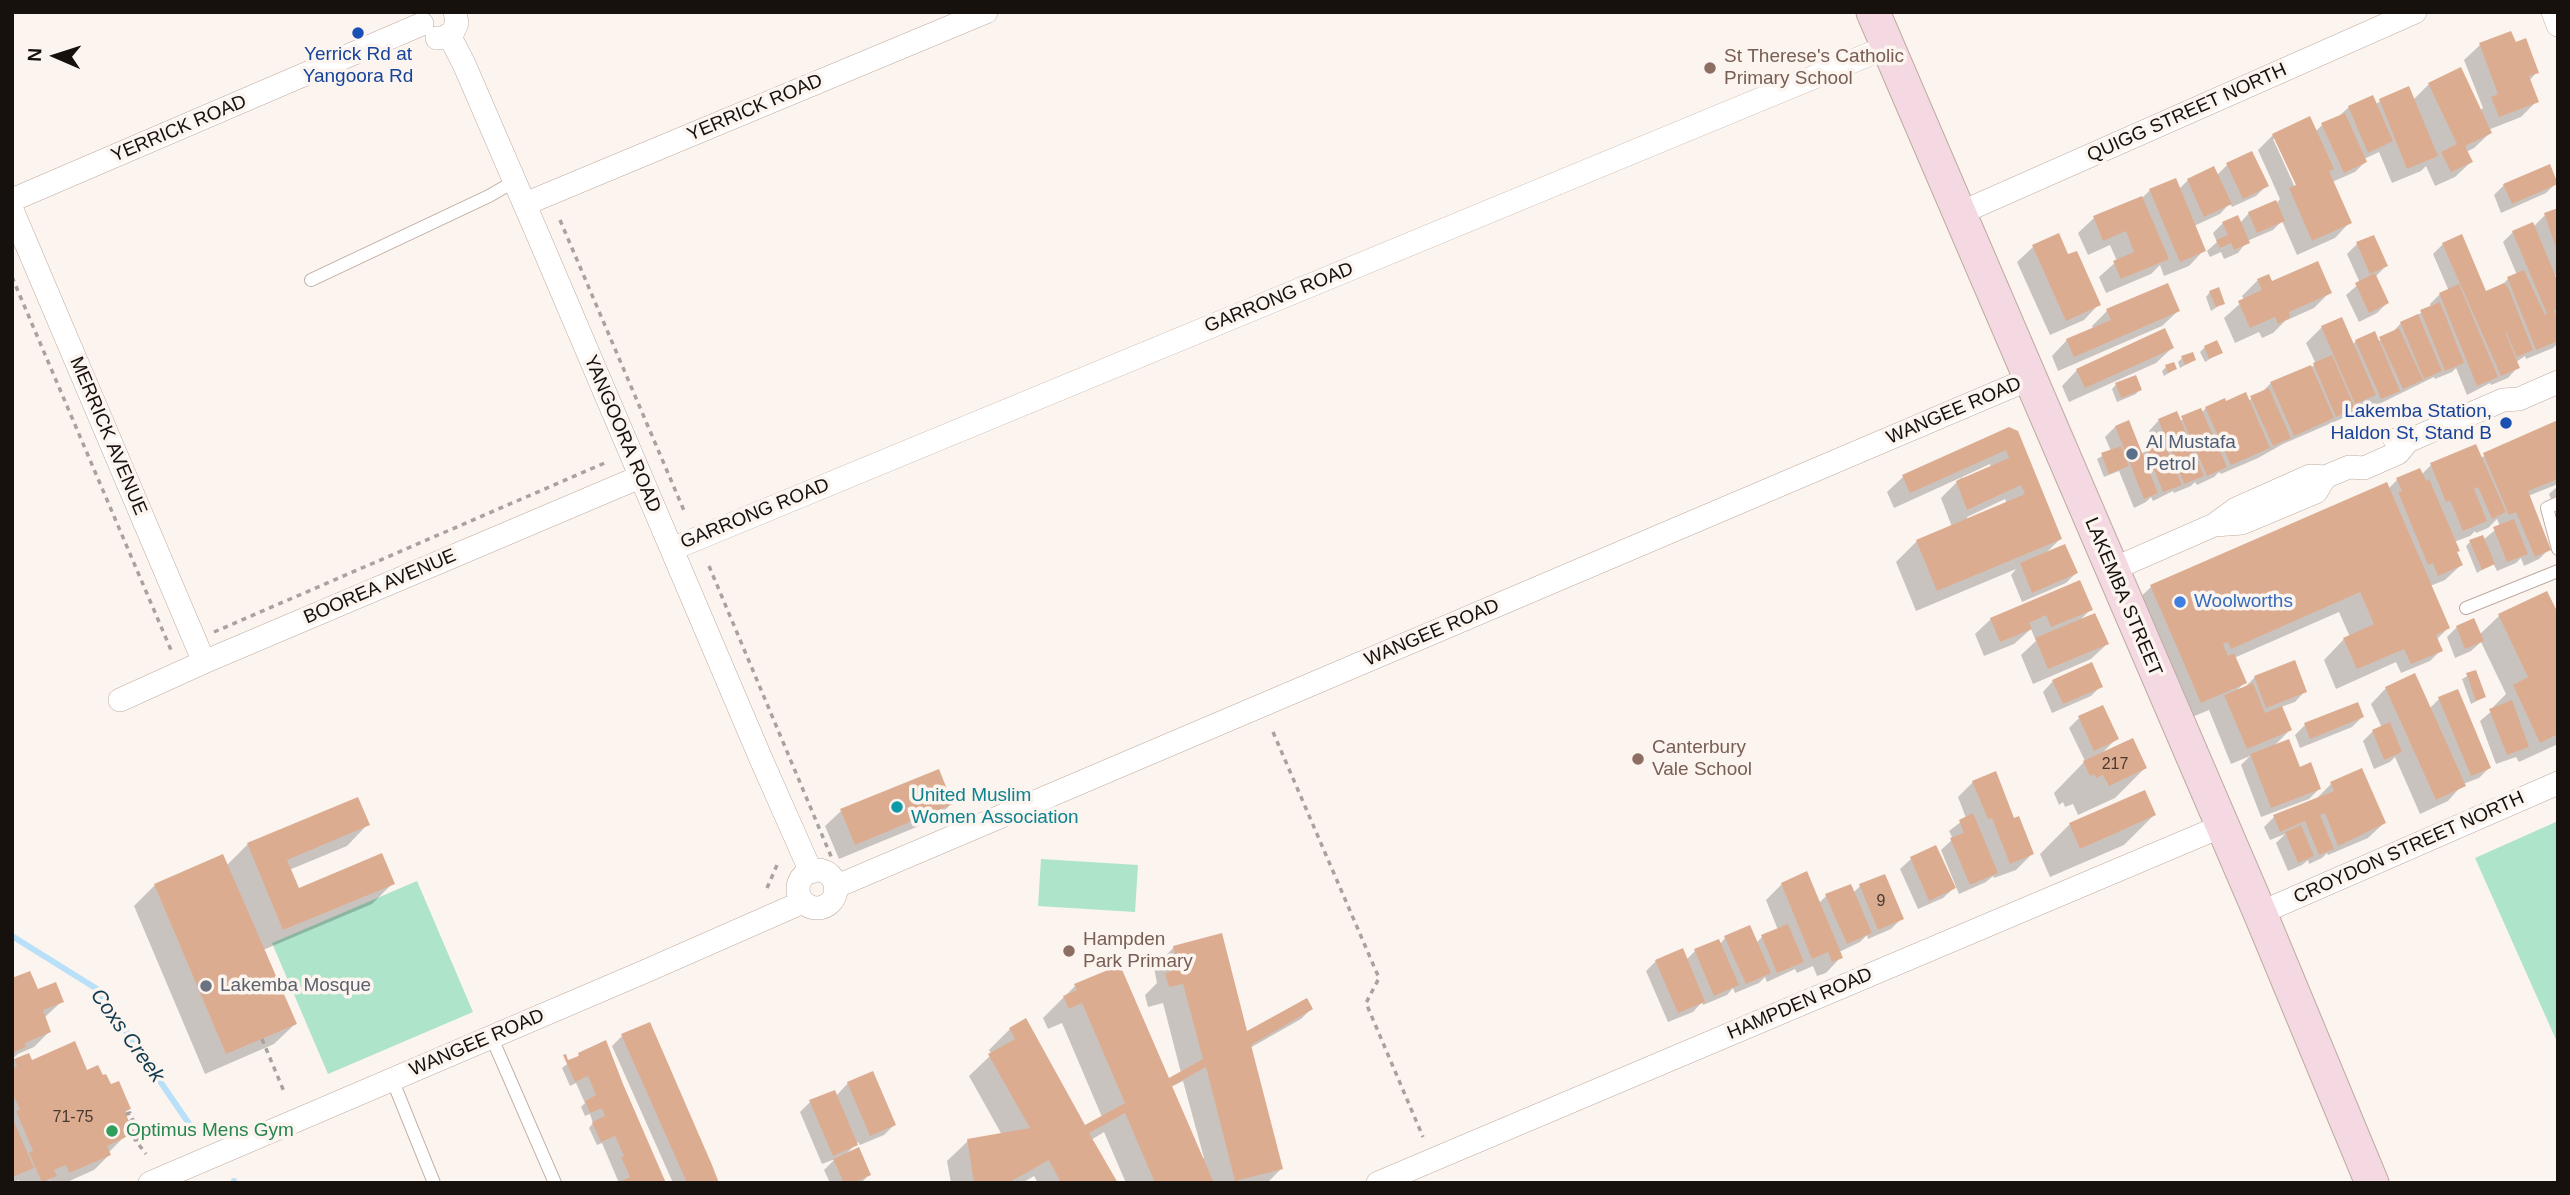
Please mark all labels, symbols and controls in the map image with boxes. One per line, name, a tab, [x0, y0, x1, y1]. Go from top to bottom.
north arrow	[21, 21, 91, 91]
marker: Yerrick Rd at Yangoora Rd	[350, 25, 366, 41]
place label: Yerrick Rd at Yangoora Rd	[303, 44, 413, 88]
place label: St Therese's Catholic Primary School	[1724, 46, 1904, 90]
text: N	[24, 47, 45, 62]
street label: QUIGG STREET NORTH	[2084, 59, 2290, 167]
marker: St Therese's Catholic Primary School	[1702, 60, 1718, 76]
street label: YERRICK ROAD	[684, 69, 826, 147]
street label: YERRICK ROAD	[108, 90, 250, 168]
street label: GARRONG ROAD	[1201, 258, 1357, 338]
street label: YANGOORA ROAD	[579, 352, 665, 516]
street label: MERRICK AVENUE	[64, 353, 152, 519]
street label: WANGEE ROAD	[1883, 372, 2025, 450]
place label: Lakemba Station, Haldon St, Stand B	[2330, 401, 2492, 445]
marker: Lakemba Station, Haldon St, Stand B	[2498, 415, 2514, 431]
place label: Al Mustafa Petrol	[2146, 432, 2236, 476]
marker: Al Mustafa Petrol	[2124, 446, 2140, 462]
street label: GARRONG ROAD	[677, 474, 833, 554]
street label: LAKEMBA STREET	[2079, 514, 2167, 680]
street label: BOOREA AVENUE	[300, 545, 460, 629]
place label: Woolworths	[2194, 591, 2293, 613]
street label: WANGEE ROAD	[1361, 594, 1503, 672]
marker: Woolworths	[2172, 594, 2188, 610]
place label: Canterbury Vale School	[1652, 737, 1752, 781]
marker: Canterbury Vale School	[1630, 751, 1646, 767]
house number: 217	[2102, 755, 2128, 775]
place label: United Muslim Women Association	[911, 785, 1079, 829]
street label: CROYDON STREET NORTH	[2290, 787, 2528, 909]
marker: United Muslim Women Association	[889, 799, 905, 815]
house number: 9	[1877, 892, 1885, 912]
place label: Hampden Park Primary	[1083, 929, 1193, 973]
marker: Hampden Park Primary	[1061, 943, 1077, 959]
street label: HAMPDEN ROAD	[1724, 963, 1876, 1045]
place label: Lakemba Mosque	[220, 975, 371, 997]
marker: Lakemba Mosque	[198, 978, 214, 994]
water label: Coxs Creek	[85, 984, 169, 1088]
street label: WANGEE ROAD	[406, 1004, 548, 1082]
house number: 71-75	[53, 1108, 93, 1128]
place label: Optimus Mens Gym	[126, 1120, 294, 1142]
marker: Optimus Mens Gym	[104, 1123, 120, 1139]

